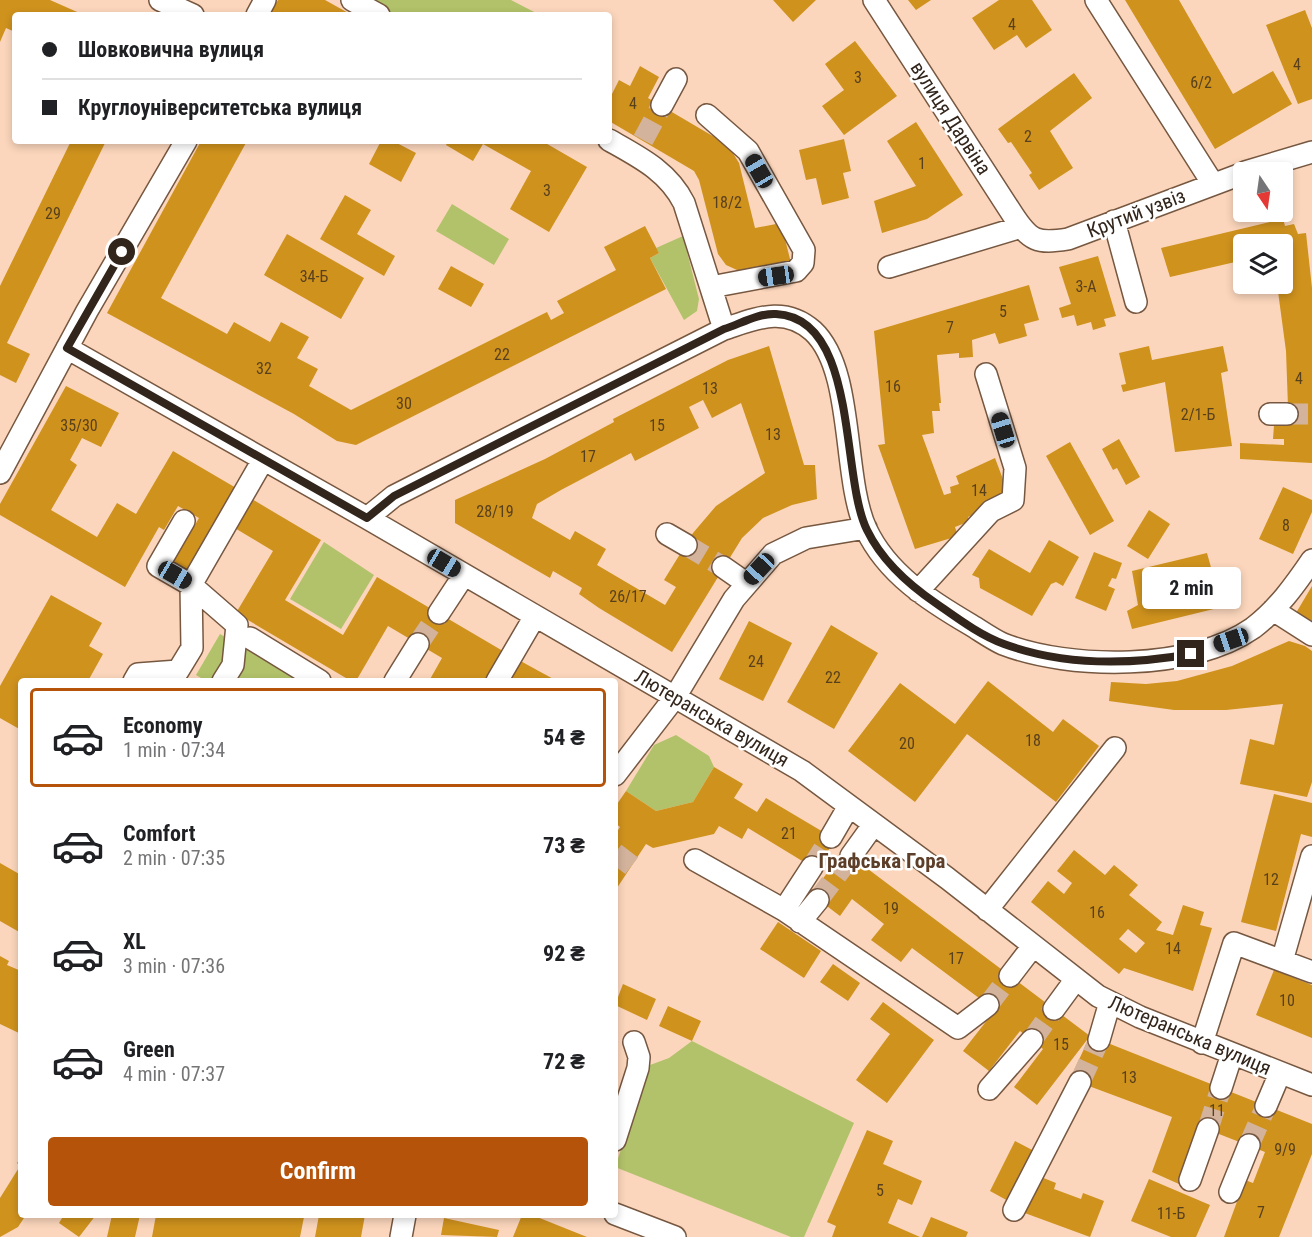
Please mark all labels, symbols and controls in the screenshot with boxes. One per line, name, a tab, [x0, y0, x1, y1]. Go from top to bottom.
house number: 4	[1008, 15, 1016, 34]
text: Шовковична вулиця	[78, 37, 264, 62]
house number: 4	[1293, 55, 1301, 74]
street label: вулиця Дарвіна	[905, 57, 997, 179]
house number: 3	[854, 68, 862, 87]
house number: 6/2	[1190, 73, 1212, 92]
house number: 4	[629, 94, 637, 113]
text: Круглоуніверситетська вулиця	[78, 95, 362, 120]
house number: 2	[1024, 127, 1032, 146]
car	[742, 151, 776, 191]
house number: 1	[918, 154, 926, 173]
north arrow	[1233, 162, 1293, 222]
map controls	[1233, 162, 1293, 294]
house number: 3	[543, 181, 551, 200]
street label: Крутий узвіз	[1083, 183, 1189, 243]
house number: 18/2	[712, 193, 742, 212]
house number: 29	[45, 204, 61, 223]
button: layers	[1233, 234, 1293, 294]
route start	[108, 238, 135, 265]
car	[757, 265, 795, 287]
house number: 34-Б	[300, 267, 328, 286]
house number: 3-А	[1075, 277, 1097, 296]
house number: 5	[999, 302, 1007, 321]
house number: 7	[946, 318, 954, 337]
house number: 22	[494, 345, 510, 364]
house number: 32	[256, 359, 272, 378]
house number: 4	[1295, 369, 1303, 388]
house number: 16	[885, 377, 901, 396]
house number: 13	[702, 379, 718, 398]
house number: 30	[396, 394, 412, 413]
house number: 2/1-Б	[1181, 405, 1215, 424]
car	[989, 410, 1017, 450]
house number: 35/30	[60, 416, 98, 435]
house number: 15	[649, 416, 665, 435]
house number: 13	[765, 425, 781, 444]
house number: 17	[580, 447, 596, 466]
house number: 14	[971, 481, 987, 500]
house number: 28/19	[476, 502, 514, 521]
house number: 8	[1282, 516, 1290, 535]
car	[424, 546, 464, 580]
car	[740, 550, 778, 588]
car	[155, 558, 195, 592]
callout: 2 min	[1142, 567, 1240, 609]
text: 2 min	[1169, 576, 1214, 600]
house number: 26/17	[609, 587, 647, 606]
car	[1211, 626, 1251, 654]
route end	[1177, 640, 1204, 667]
house number: 24	[748, 652, 764, 671]
street label: Лютеранська вулиця	[631, 664, 793, 772]
house number: 22	[825, 668, 841, 687]
icon: car	[51, 711, 105, 765]
text: Economy	[123, 713, 203, 738]
text: 54 ₴	[543, 725, 585, 750]
house number: 18	[1025, 731, 1041, 750]
house number: 20	[899, 734, 915, 753]
text: 1 min · 07:34	[123, 738, 225, 762]
icon: car	[51, 819, 105, 873]
text: Comfort	[123, 821, 196, 846]
house number: 21	[781, 824, 797, 843]
text: 73 ₴	[543, 833, 585, 858]
text: 2 min · 07:35	[123, 846, 225, 870]
district label: Графська Гора	[819, 849, 946, 873]
house number: 12	[1263, 870, 1279, 889]
house number: 19	[883, 899, 899, 918]
house number: 16	[1089, 903, 1105, 922]
icon: car	[51, 927, 105, 981]
text: XL	[123, 929, 146, 954]
house number: 14	[1165, 939, 1181, 958]
text: 92 ₴	[543, 941, 585, 966]
house number: 17	[948, 949, 964, 968]
text: 3 min · 07:36	[123, 954, 225, 978]
street label: Лютеранська вулиця	[1105, 990, 1275, 1080]
house number: 10	[1279, 991, 1295, 1010]
icon: car	[51, 1035, 105, 1089]
house number: 15	[1053, 1035, 1069, 1054]
text: Green	[123, 1037, 175, 1062]
text: 72 ₴	[543, 1049, 585, 1074]
text: 4 min · 07:37	[123, 1062, 225, 1086]
house number: 13	[1121, 1068, 1137, 1087]
house number: 11	[1209, 1101, 1225, 1120]
button: Confirm	[48, 1137, 588, 1206]
house number: 9/9	[1274, 1140, 1296, 1159]
house number: 5	[876, 1181, 884, 1200]
house number: 7	[1257, 1203, 1265, 1222]
house number: 11-Б	[1157, 1204, 1185, 1223]

